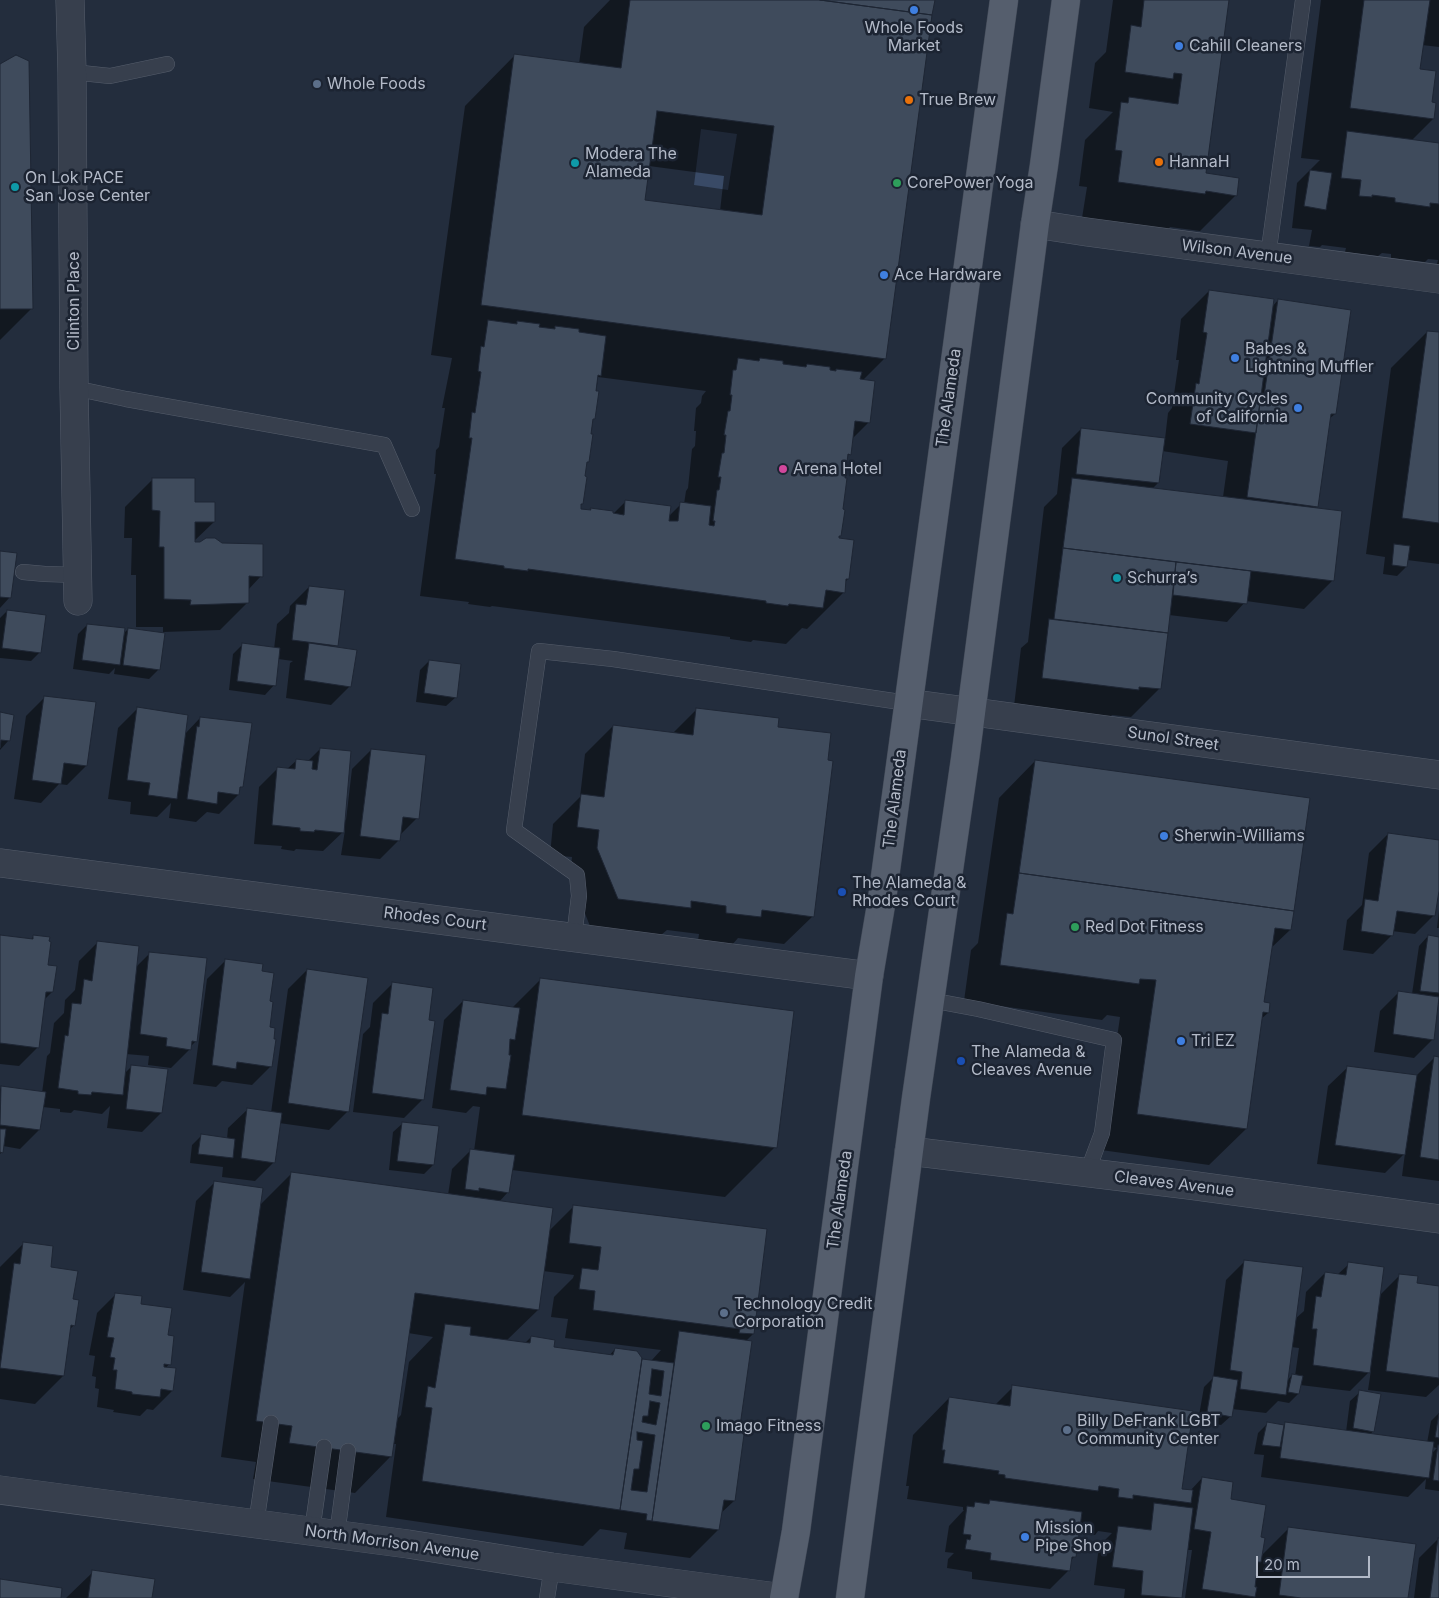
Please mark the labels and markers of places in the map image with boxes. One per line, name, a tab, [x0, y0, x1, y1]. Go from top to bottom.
marker: Whole Foods Market	[908, 4, 920, 16]
place label: Whole Foods Market	[865, 18, 963, 56]
place label: Cahill Cleaners	[1189, 36, 1303, 56]
marker: Cahill Cleaners	[1173, 40, 1185, 52]
place label: Whole Foods	[327, 74, 426, 94]
marker: Whole Foods	[311, 78, 323, 90]
place label: True Brew	[919, 90, 996, 110]
marker: True Brew	[903, 94, 915, 106]
place label: Modera The Alameda	[585, 144, 677, 182]
place label: HannaH	[1169, 152, 1230, 172]
marker: HannaH	[1153, 156, 1165, 168]
marker: Modera The Alameda	[569, 157, 581, 169]
place label: On Lok PACE San Jose Center	[25, 168, 150, 206]
place label: CorePower Yoga	[907, 173, 1033, 193]
marker: CorePower Yoga	[891, 177, 903, 189]
marker: On Lok PACE San Jose Center	[9, 181, 21, 193]
place label: Ace Hardware	[894, 265, 1002, 285]
marker: Ace Hardware	[878, 269, 890, 281]
place label: Babes & Lightning Muffler	[1245, 339, 1374, 377]
marker: Babes & Lightning Muffler	[1229, 352, 1241, 364]
place label: Community Cycles of California	[1146, 389, 1288, 427]
marker: Community Cycles of California	[1292, 402, 1304, 414]
place label: Arena Hotel	[793, 459, 882, 479]
marker: Arena Hotel	[777, 463, 789, 475]
place label: Schurra’s	[1127, 568, 1198, 588]
marker: Schurra’s	[1111, 572, 1123, 584]
place label: Sherwin-Williams	[1174, 826, 1305, 846]
marker: Sherwin-Williams	[1158, 830, 1170, 842]
place label: The Alameda & Rhodes Court	[852, 873, 966, 911]
marker: The Alameda & Rhodes Court	[836, 886, 848, 898]
place label: Red Dot Fitness	[1085, 917, 1204, 937]
marker: Red Dot Fitness	[1069, 921, 1081, 933]
place label: Tri EZ	[1191, 1031, 1235, 1051]
marker: Tri EZ	[1175, 1035, 1187, 1047]
place label: The Alameda & Cleaves Avenue	[971, 1042, 1092, 1080]
marker: The Alameda & Cleaves Avenue	[955, 1055, 967, 1067]
place label: Technology Credit Corporation	[734, 1294, 873, 1332]
marker: Technology Credit Corporation	[718, 1307, 730, 1319]
place label: Billy DeFrank LGBT Community Center	[1077, 1411, 1221, 1449]
place label: Imago Fitness	[716, 1416, 821, 1436]
marker: Imago Fitness	[700, 1420, 712, 1432]
marker: Billy DeFrank LGBT Community Center	[1061, 1424, 1073, 1436]
place label: Mission Pipe Shop	[1035, 1518, 1112, 1556]
marker: Mission Pipe Shop	[1019, 1531, 1031, 1543]

